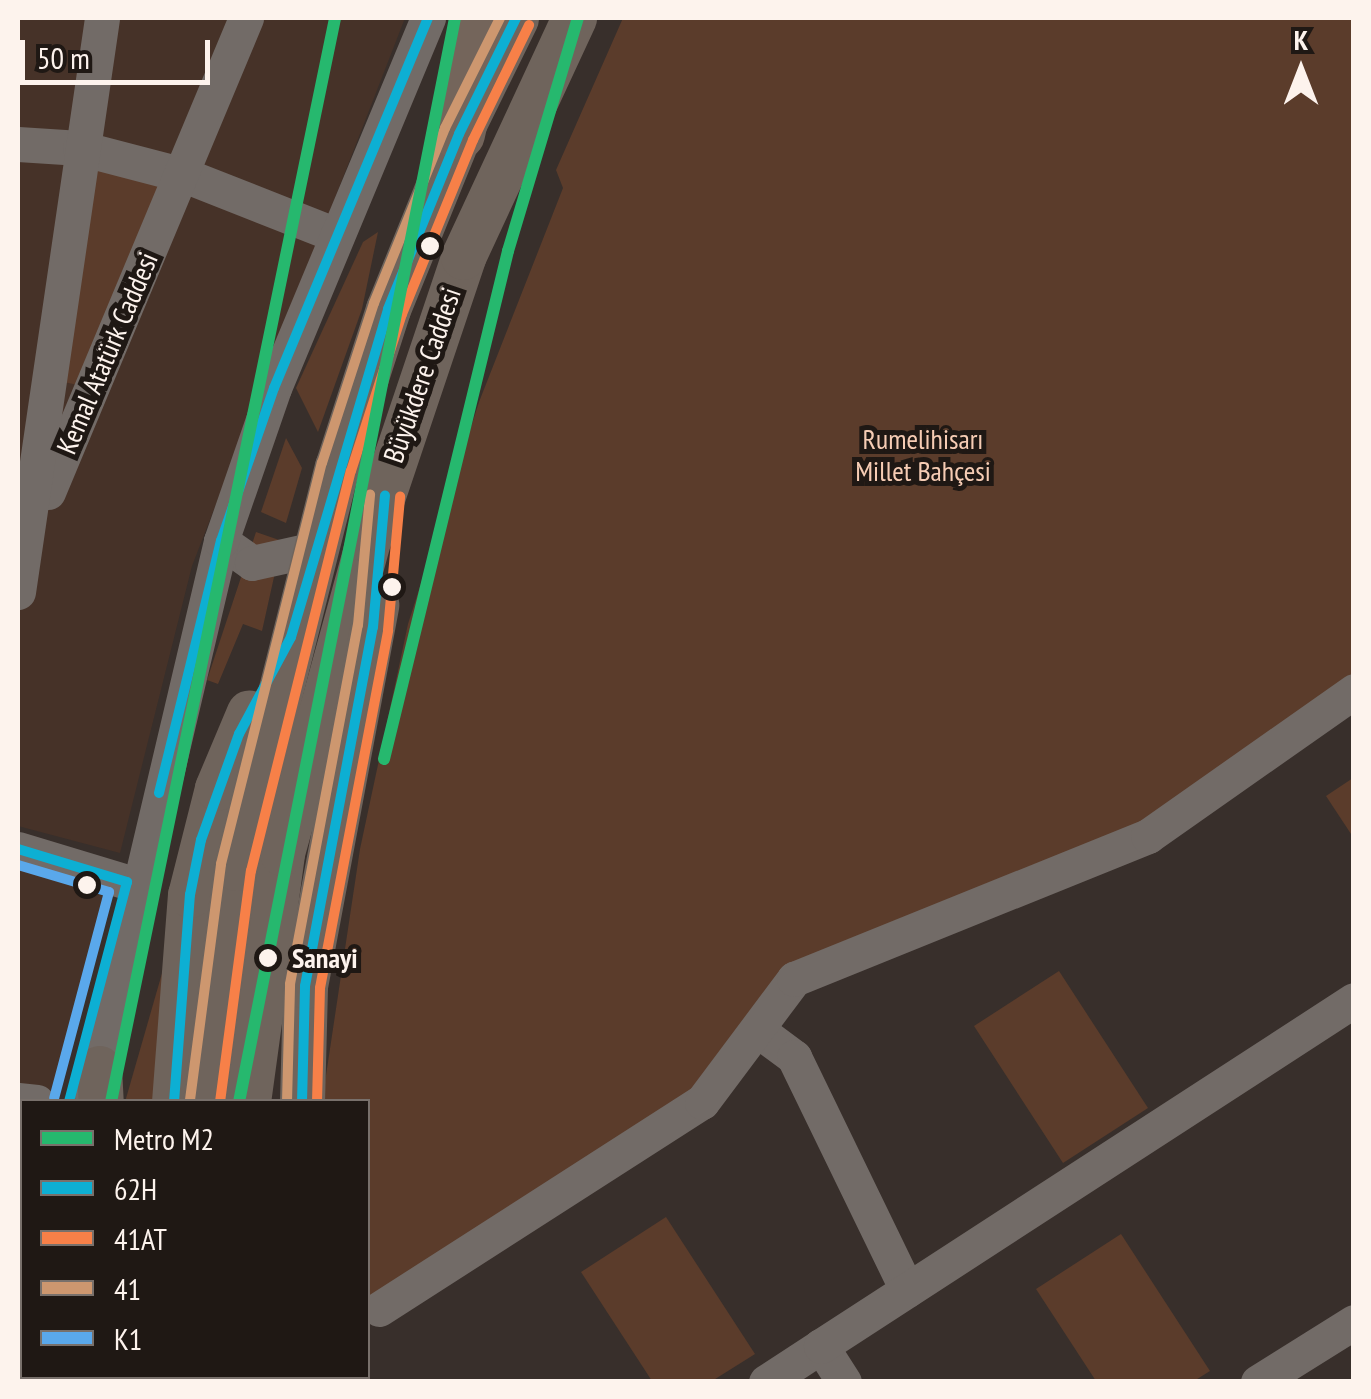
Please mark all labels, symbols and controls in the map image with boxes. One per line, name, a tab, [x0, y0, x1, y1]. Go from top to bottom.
scale bar	[25, 20, 215, 82]
north arrow	[1251, 20, 1351, 120]
text: K	[1294, 21, 1308, 58]
text: 50 m	[37, 38, 90, 77]
unlabelled marker	[420, 236, 440, 256]
street label: Kemal Atatürk Caddesi	[49, 246, 165, 460]
street label: Büyükdere Caddesi	[376, 283, 468, 467]
park label: Rumelihisarı Millet Bahçesi	[855, 422, 991, 488]
unlabelled marker	[382, 577, 402, 597]
unlabelled marker	[77, 875, 97, 895]
place label: Sanayi	[292, 941, 357, 975]
marker: Sanayi	[253, 943, 283, 973]
legend	[20, 1099, 370, 1379]
text: Metro M2	[114, 1119, 214, 1158]
text: 62H	[114, 1169, 157, 1208]
text: 41AT	[114, 1219, 167, 1258]
text: 41	[114, 1269, 141, 1308]
text: K1	[114, 1319, 142, 1358]

